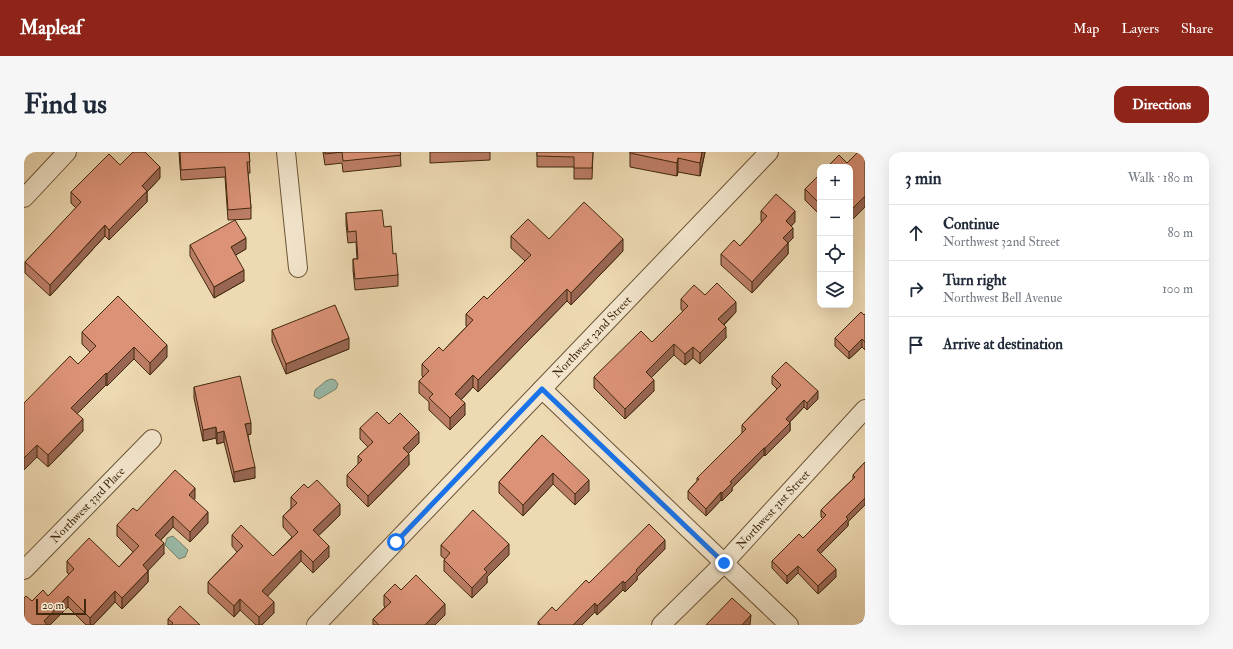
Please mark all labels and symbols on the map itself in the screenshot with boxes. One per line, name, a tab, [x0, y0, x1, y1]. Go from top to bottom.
street label: Northwest 32nd Street	[550, 293, 635, 381]
street label: Northwest 33rd Place	[47, 464, 128, 547]
street label: Northwest 31st Street	[733, 467, 813, 552]
route start	[387, 533, 405, 551]
route end	[715, 554, 733, 572]
scale bar	[36, 597, 86, 616]

